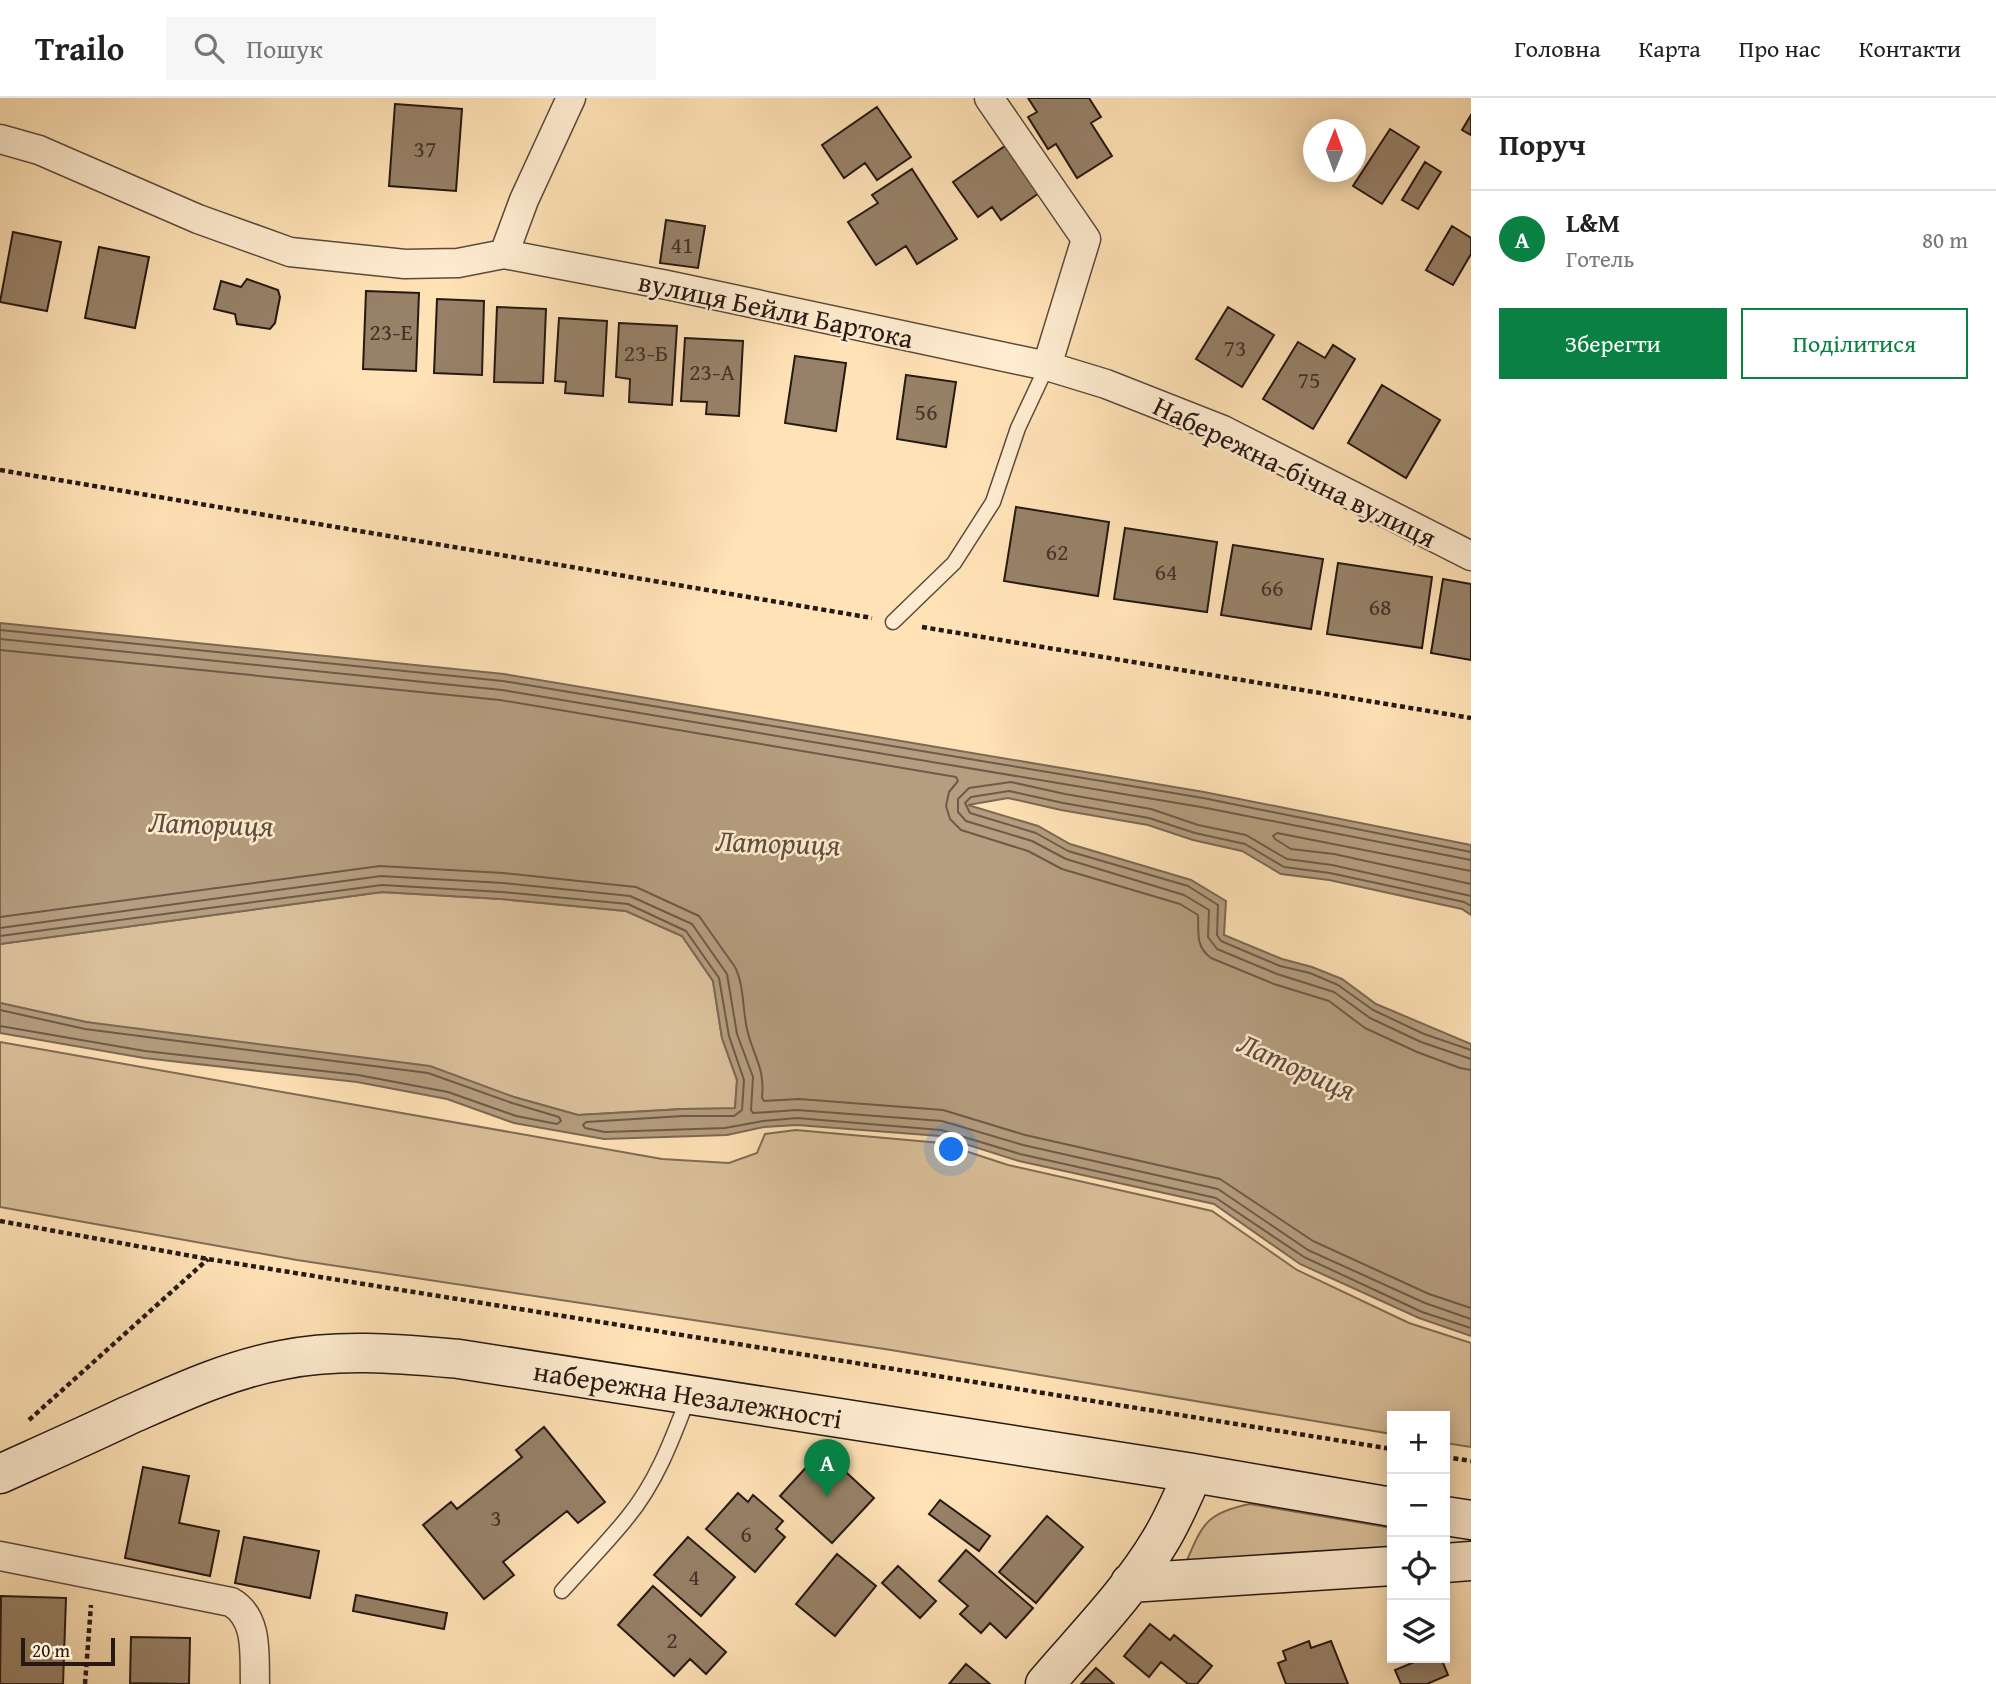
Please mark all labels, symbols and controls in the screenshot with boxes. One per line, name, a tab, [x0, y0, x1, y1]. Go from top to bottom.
search box	[166, 17, 656, 80]
text: Trailo	[35, 24, 124, 72]
icon: search	[190, 29, 228, 67]
text: Пошук	[246, 29, 323, 68]
text: Головна	[1514, 31, 1601, 66]
text: Карта	[1639, 31, 1701, 66]
text: Про нас	[1739, 31, 1821, 66]
text: Контакти	[1859, 31, 1961, 66]
north arrow	[1303, 119, 1366, 182]
text: Поруч	[1499, 122, 1586, 166]
house number: 37	[413, 131, 437, 166]
text: L&M	[1566, 203, 1620, 242]
text: A	[1515, 223, 1529, 256]
text: 80 m	[1922, 223, 1968, 256]
house number: 41	[670, 227, 694, 262]
text: Готель	[1566, 242, 1634, 275]
street label: вулиця Бейли Бартока	[635, 260, 918, 358]
button: Зберегти	[1499, 308, 1727, 379]
button: Поділитися	[1741, 308, 1968, 379]
house number: 23-Е	[369, 314, 413, 349]
house number: 73	[1223, 330, 1247, 365]
house number: 23-Б	[624, 335, 668, 370]
house number: 23-А	[689, 354, 735, 389]
house number: 75	[1297, 362, 1321, 397]
street label: Набережна-бічна вулиця	[1147, 385, 1443, 557]
house number: 56	[914, 394, 938, 429]
house number: 62	[1045, 534, 1069, 569]
house number: 64	[1154, 554, 1178, 589]
house number: 66	[1260, 570, 1284, 605]
house number: 68	[1368, 589, 1392, 624]
water label: Латориця	[148, 799, 275, 847]
water label: Латориця	[715, 818, 842, 866]
water label: Латориця	[1231, 1020, 1364, 1112]
your location	[934, 1132, 968, 1166]
street label: набережна Незалежності	[531, 1349, 845, 1439]
map controls	[1387, 1411, 1450, 1663]
button: +	[1387, 1411, 1450, 1474]
pin: A	[804, 1439, 850, 1497]
button: −	[1387, 1474, 1450, 1537]
house number: 3	[490, 1500, 502, 1535]
house number: 6	[740, 1516, 752, 1551]
button: locate	[1387, 1537, 1450, 1600]
house number: 4	[688, 1559, 700, 1594]
button: layers	[1387, 1600, 1450, 1663]
house number: 2	[666, 1622, 678, 1657]
scale bar	[21, 1635, 116, 1667]
text: 20 m	[32, 1636, 70, 1664]

